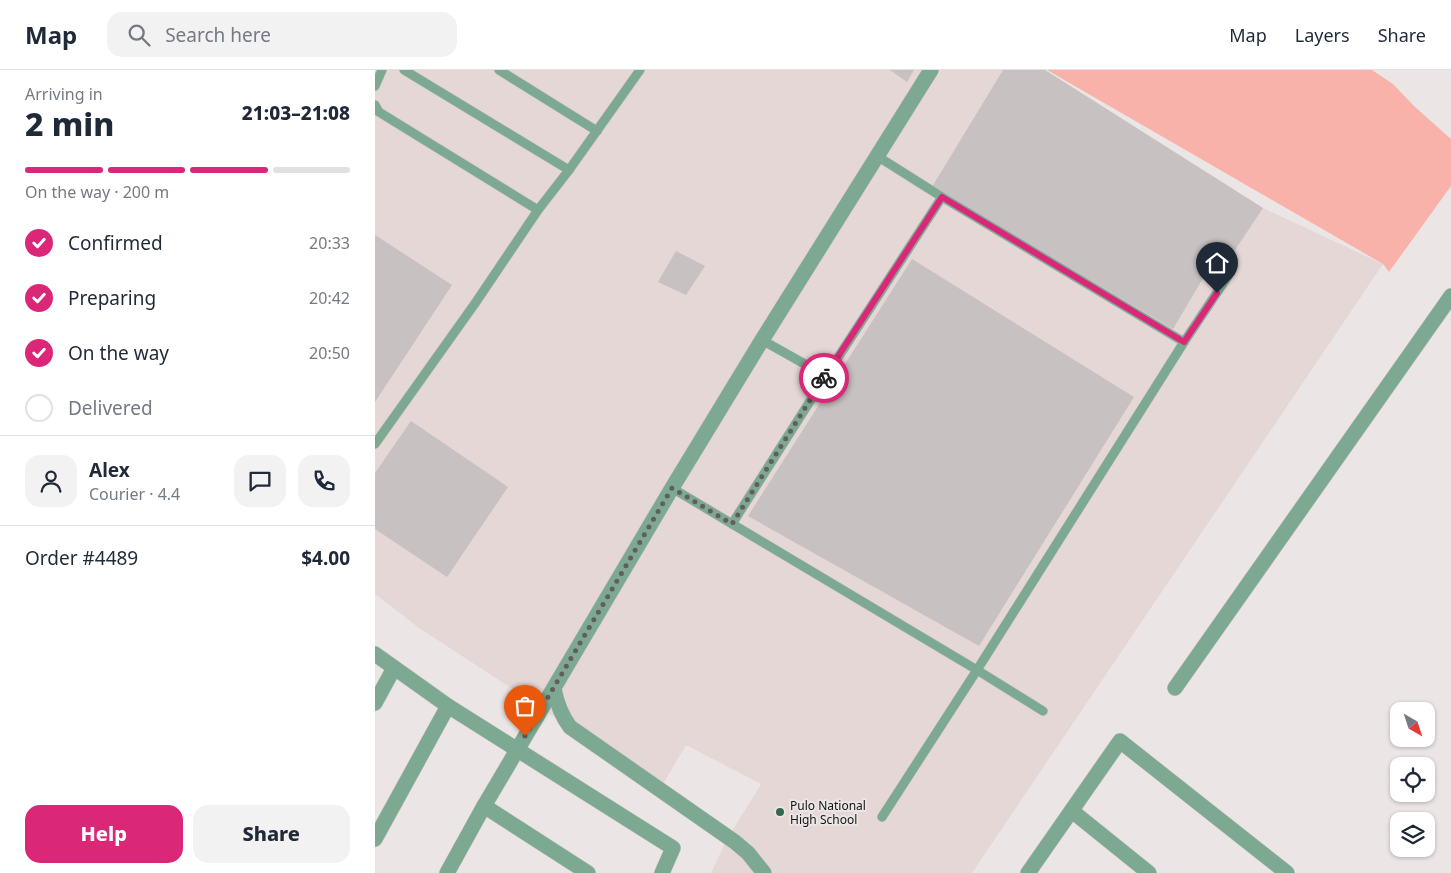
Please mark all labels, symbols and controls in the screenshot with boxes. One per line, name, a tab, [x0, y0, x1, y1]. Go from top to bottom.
search box	[107, 12, 457, 57]
text: Map	[25, 18, 77, 51]
icon: search	[125, 21, 153, 49]
text: Search here	[165, 22, 271, 48]
text: Map	[1229, 23, 1267, 47]
text: Layers	[1295, 23, 1350, 47]
text: Share	[1378, 23, 1426, 47]
text: Arriving in	[25, 83, 103, 105]
text: 21:03–21:08	[242, 100, 350, 126]
text: 2 min	[25, 102, 114, 145]
text: On the way · 200 m	[25, 181, 169, 203]
icon: check	[25, 229, 53, 257]
text: Confirmed	[68, 230, 163, 256]
text: 20:33	[309, 232, 350, 254]
pin	[1196, 242, 1238, 293]
icon: home	[1203, 249, 1231, 277]
icon: check	[25, 284, 53, 312]
text: Preparing	[68, 285, 156, 311]
text: 20:42	[309, 287, 350, 309]
icon: check	[25, 339, 53, 367]
text: On the way	[68, 340, 169, 366]
text: 20:50	[309, 342, 350, 364]
courier	[799, 353, 849, 403]
icon: bike	[810, 364, 838, 392]
text: Delivered	[68, 395, 153, 421]
button: person	[25, 455, 77, 507]
button: chat	[234, 455, 286, 507]
button: phone	[298, 455, 350, 507]
text: Alex	[89, 457, 130, 483]
text: Courier · 4.4	[89, 483, 180, 505]
text: Order #4489	[25, 545, 138, 571]
text: $4.00	[301, 545, 350, 571]
pin	[504, 685, 546, 736]
icon: bag	[511, 692, 539, 720]
north arrow	[1390, 702, 1435, 748]
map controls	[1390, 702, 1435, 857]
button: locate	[1390, 757, 1435, 802]
place label: Pulo National High School	[790, 797, 866, 828]
button: Help	[25, 805, 183, 863]
button: Share	[193, 805, 350, 863]
marker: Pulo National High School	[774, 806, 786, 818]
button: layers	[1390, 812, 1435, 857]

